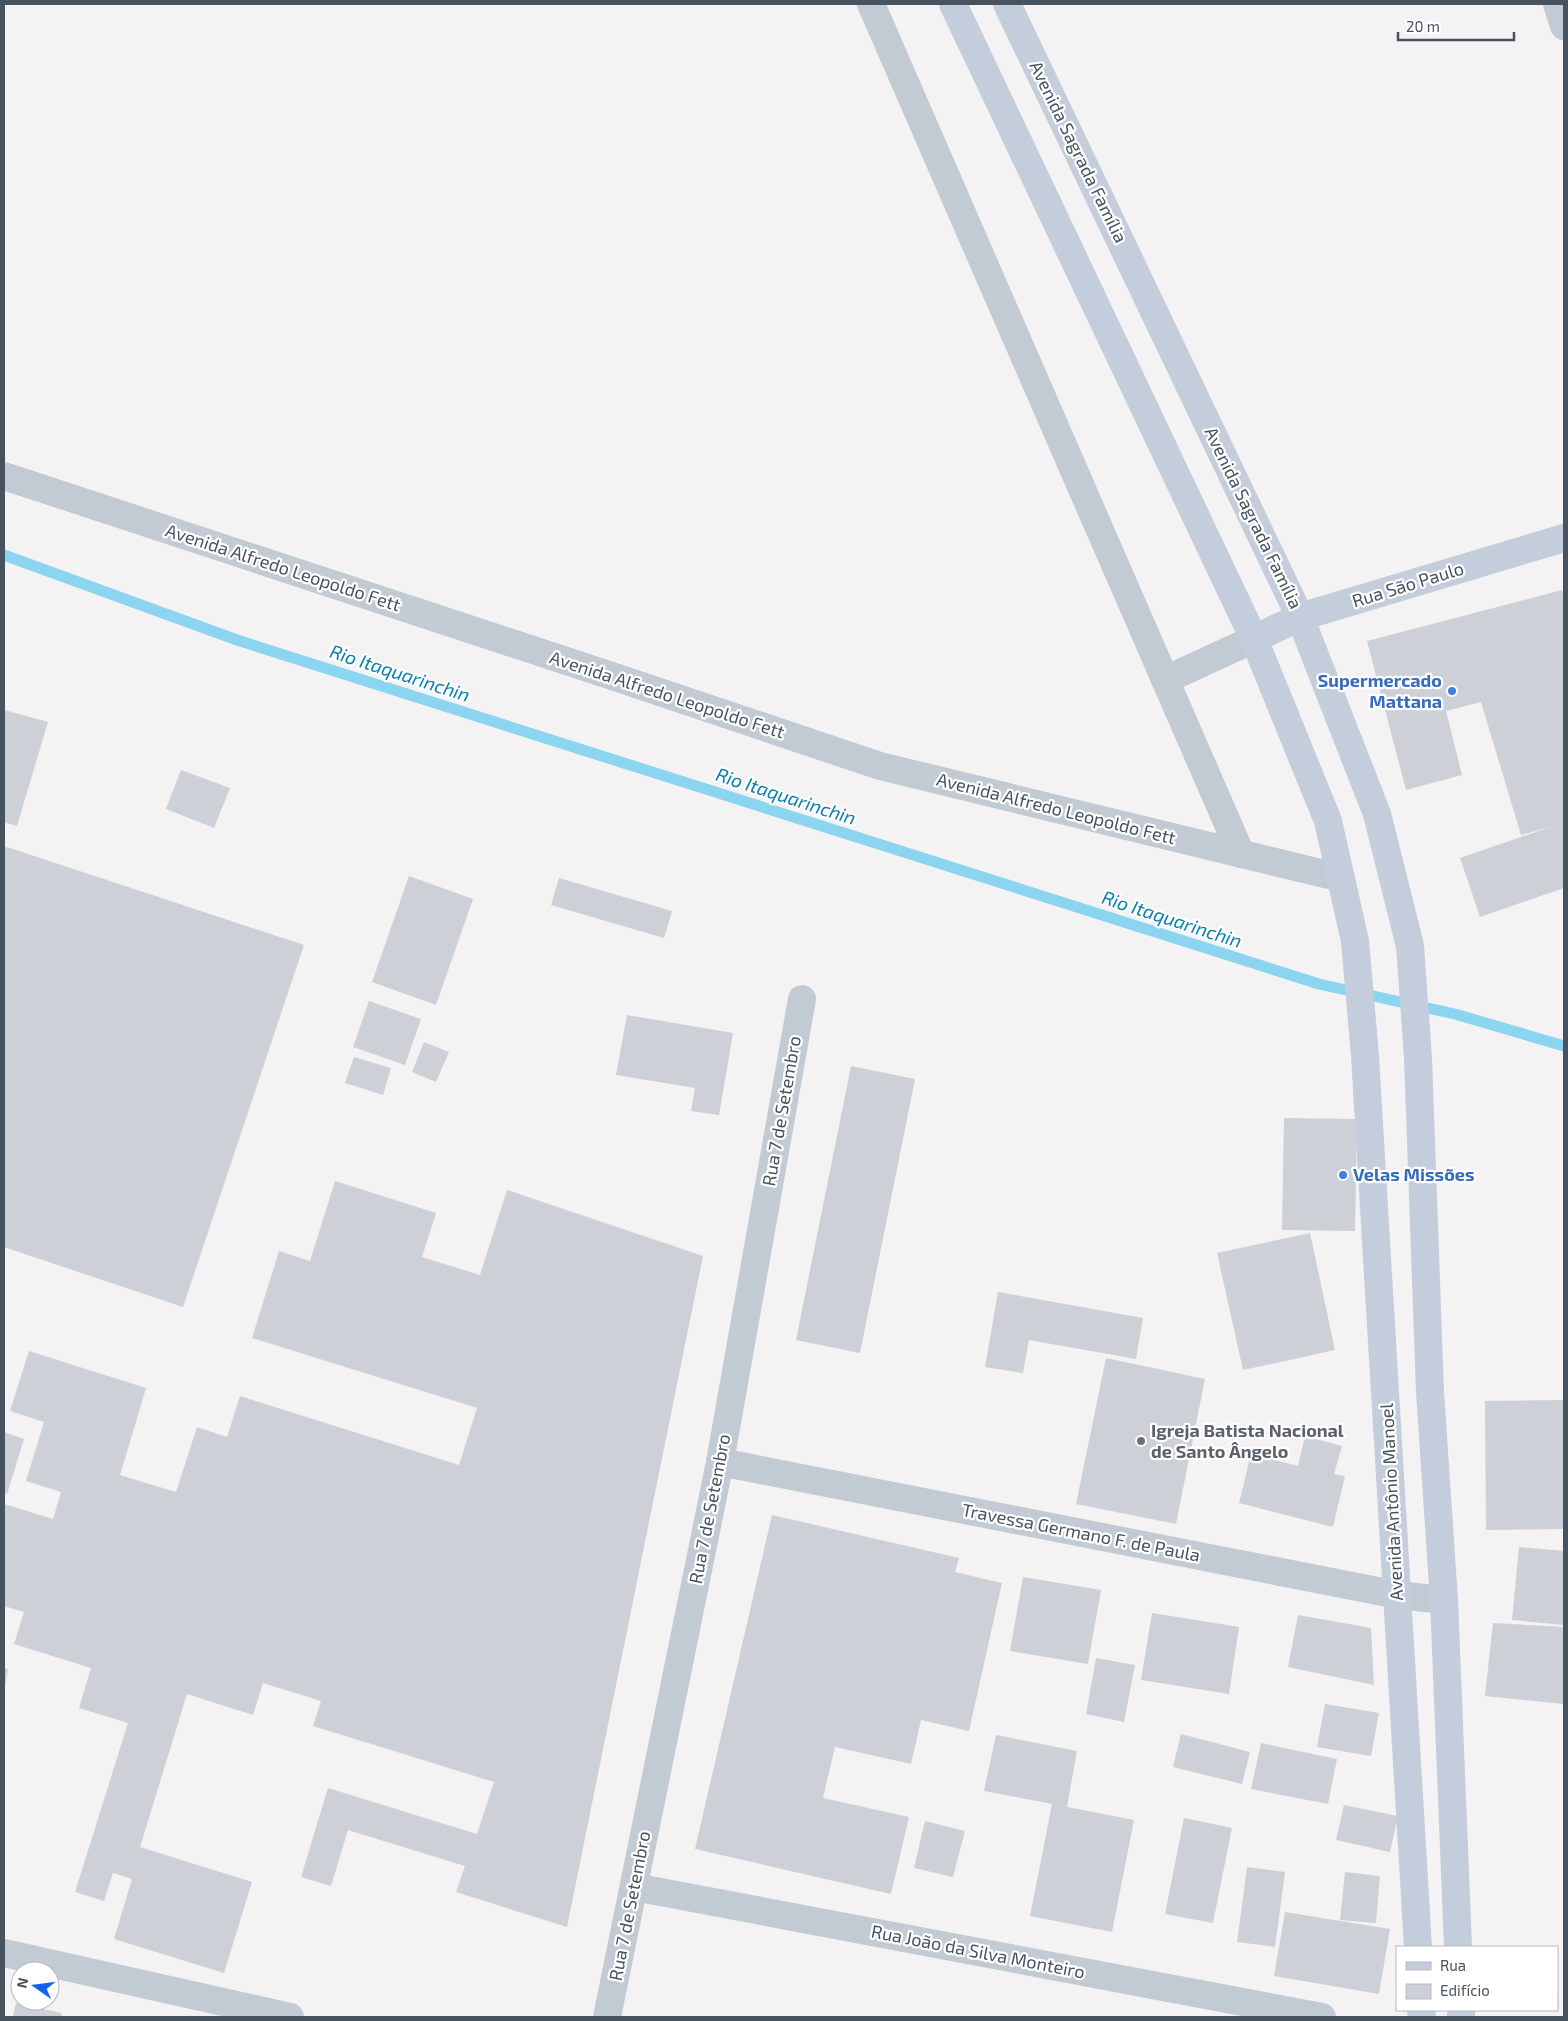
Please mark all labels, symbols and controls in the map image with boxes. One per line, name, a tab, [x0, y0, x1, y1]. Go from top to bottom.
scale bar	[1398, 10, 1514, 42]
text: 20 m	[1406, 17, 1440, 35]
street label: Avenida Sagrada Família	[1025, 57, 1133, 246]
street label: Avenida Sagrada Família	[1200, 423, 1308, 612]
street label: Avenida Alfredo Leopoldo Fett	[163, 519, 404, 616]
street label: Rua São Paulo	[1349, 557, 1466, 611]
water label: Rio Itaquarinchin	[327, 639, 473, 706]
street label: Avenida Alfredo Leopoldo Fett	[547, 646, 788, 743]
place label: Supermercado Mattana	[1318, 669, 1442, 712]
marker: Supermercado Mattana	[1446, 685, 1458, 697]
water label: Rio Itaquarinchin	[713, 762, 859, 829]
street label: Avenida Alfredo Leopoldo Fett	[934, 768, 1178, 848]
water label: Rio Itaquarinchin	[1099, 885, 1245, 952]
street label: Rua 7 de Setembro	[757, 1034, 805, 1188]
place label: Velas Missões	[1353, 1163, 1474, 1185]
marker: Velas Missões	[1337, 1169, 1349, 1181]
street label: Avenida Antônio Manoel	[1375, 1402, 1407, 1601]
place label: Igreja Batista Nacional de Santo Ângelo	[1151, 1419, 1344, 1462]
street label: Rua 7 de Setembro	[684, 1432, 734, 1586]
marker: Igreja Batista Nacional de Santo Ângelo	[1135, 1435, 1147, 1447]
street label: Travessa Germano F. de Paula	[960, 1498, 1202, 1566]
street label: Rua 7 de Setembro	[604, 1829, 654, 1983]
street label: Rua João da Silva Monteiro	[870, 1920, 1087, 1983]
legend	[1396, 1946, 1558, 2011]
text: Rua	[1440, 1956, 1466, 1974]
north arrow	[10, 1961, 60, 2011]
text: N	[12, 1976, 31, 1990]
text: Edifício	[1440, 1981, 1490, 1999]

